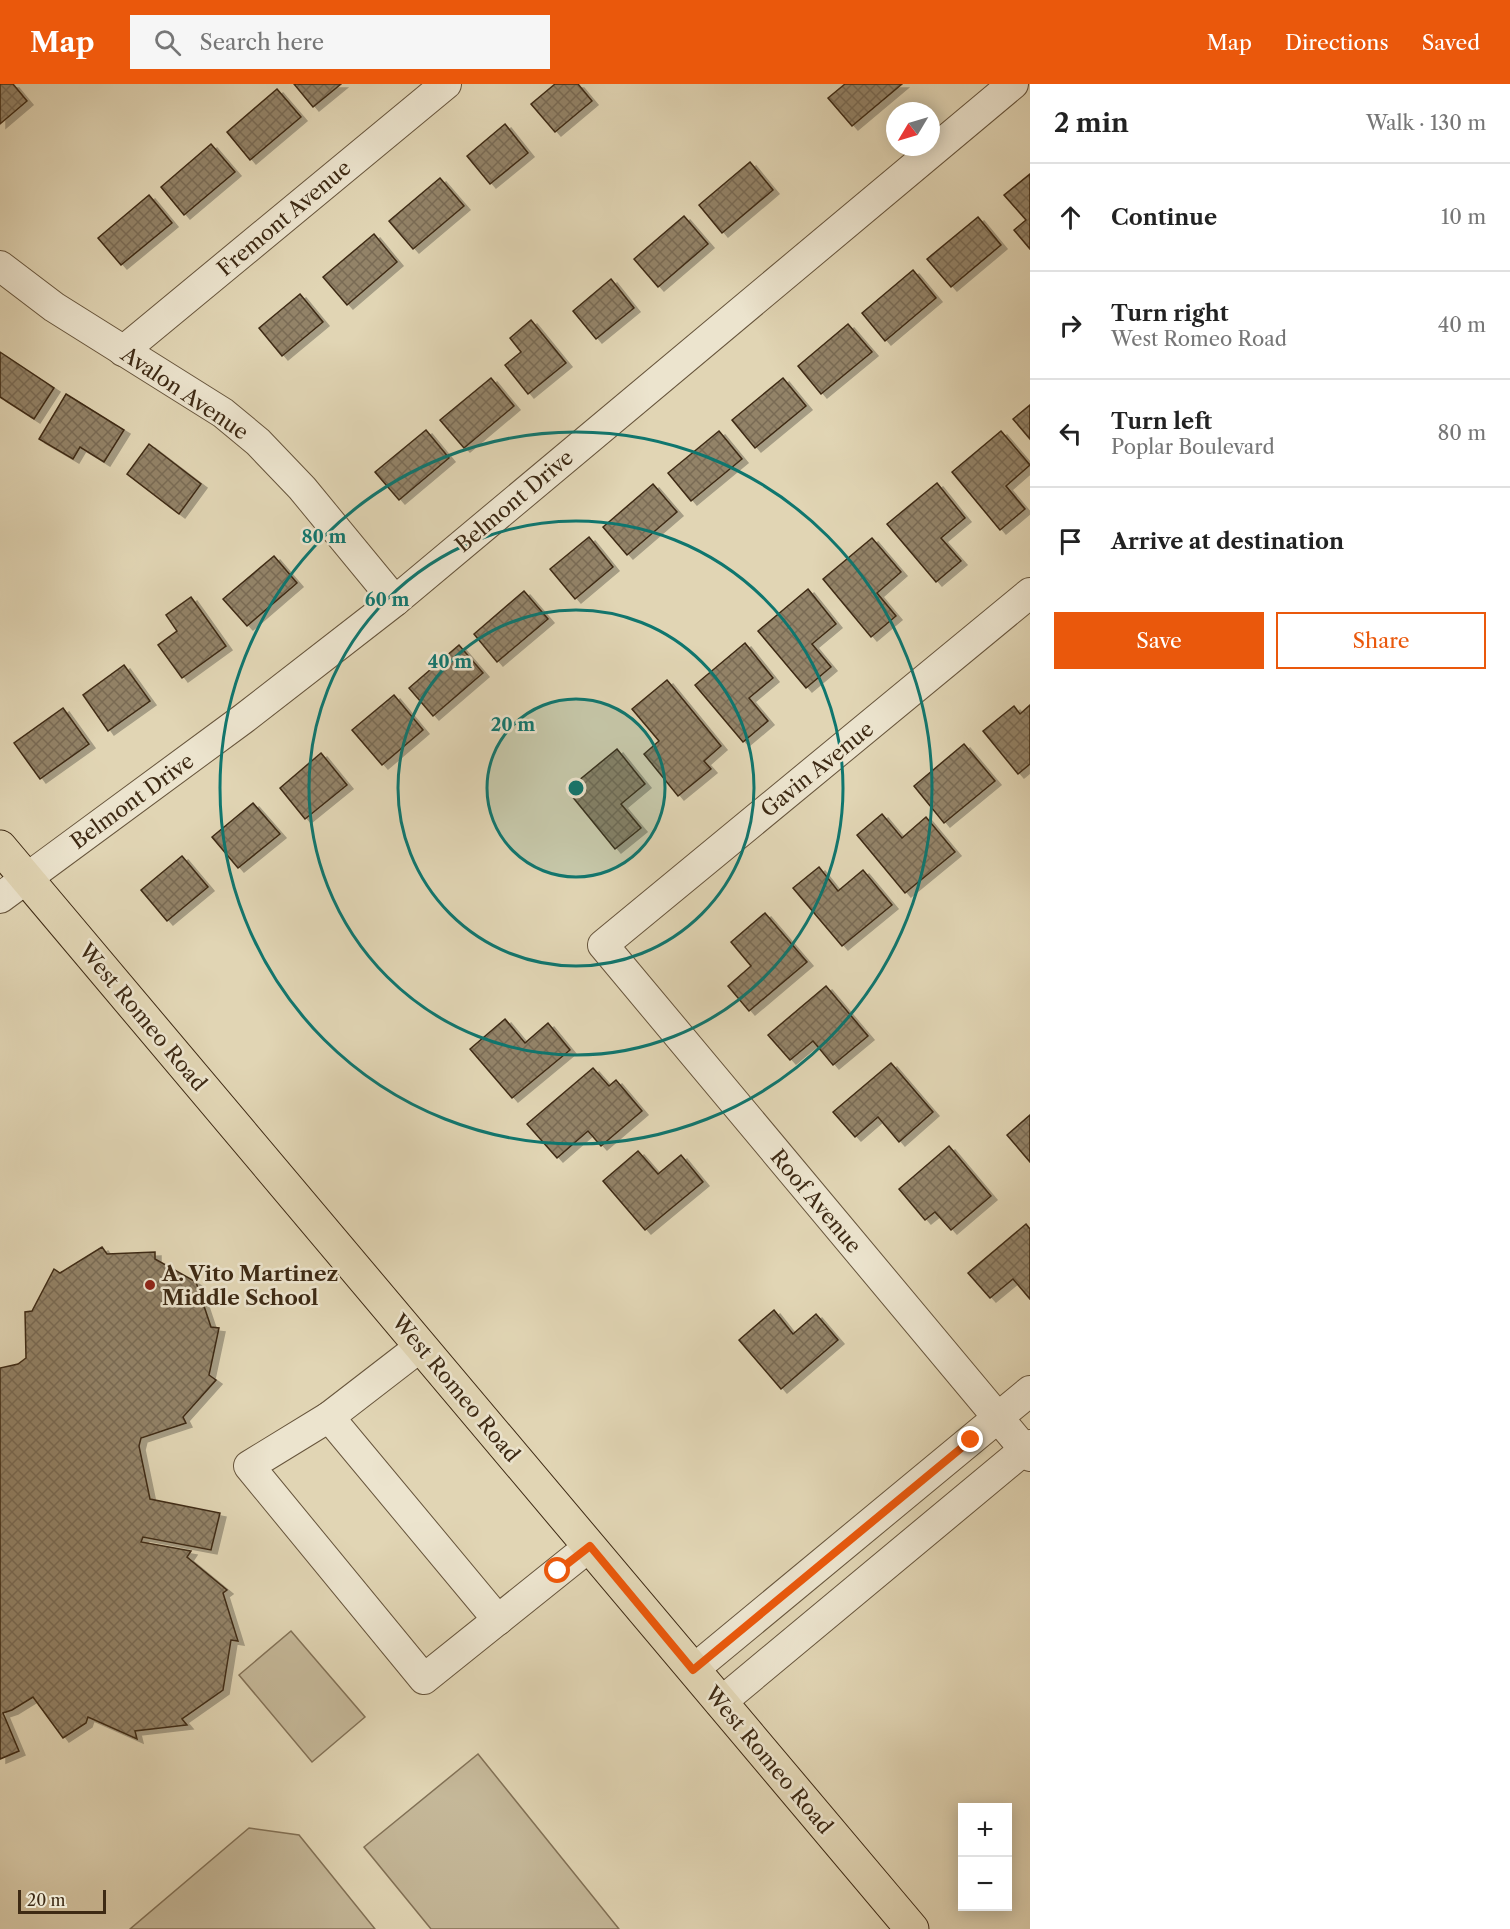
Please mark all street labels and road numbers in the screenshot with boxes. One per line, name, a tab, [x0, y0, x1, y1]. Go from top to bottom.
street label: Fremont Avenue	[212, 155, 356, 281]
street label: Avalon Avenue	[116, 341, 253, 445]
street label: Belmont Drive	[450, 445, 578, 557]
street label: Gavin Avenue	[756, 716, 878, 822]
street label: Belmont Drive	[66, 748, 198, 854]
street label: West Romeo Road	[73, 937, 212, 1096]
street label: Roof Avenue	[765, 1144, 867, 1258]
street label: West Romeo Road	[386, 1308, 525, 1467]
street label: West Romeo Road	[699, 1680, 838, 1839]

